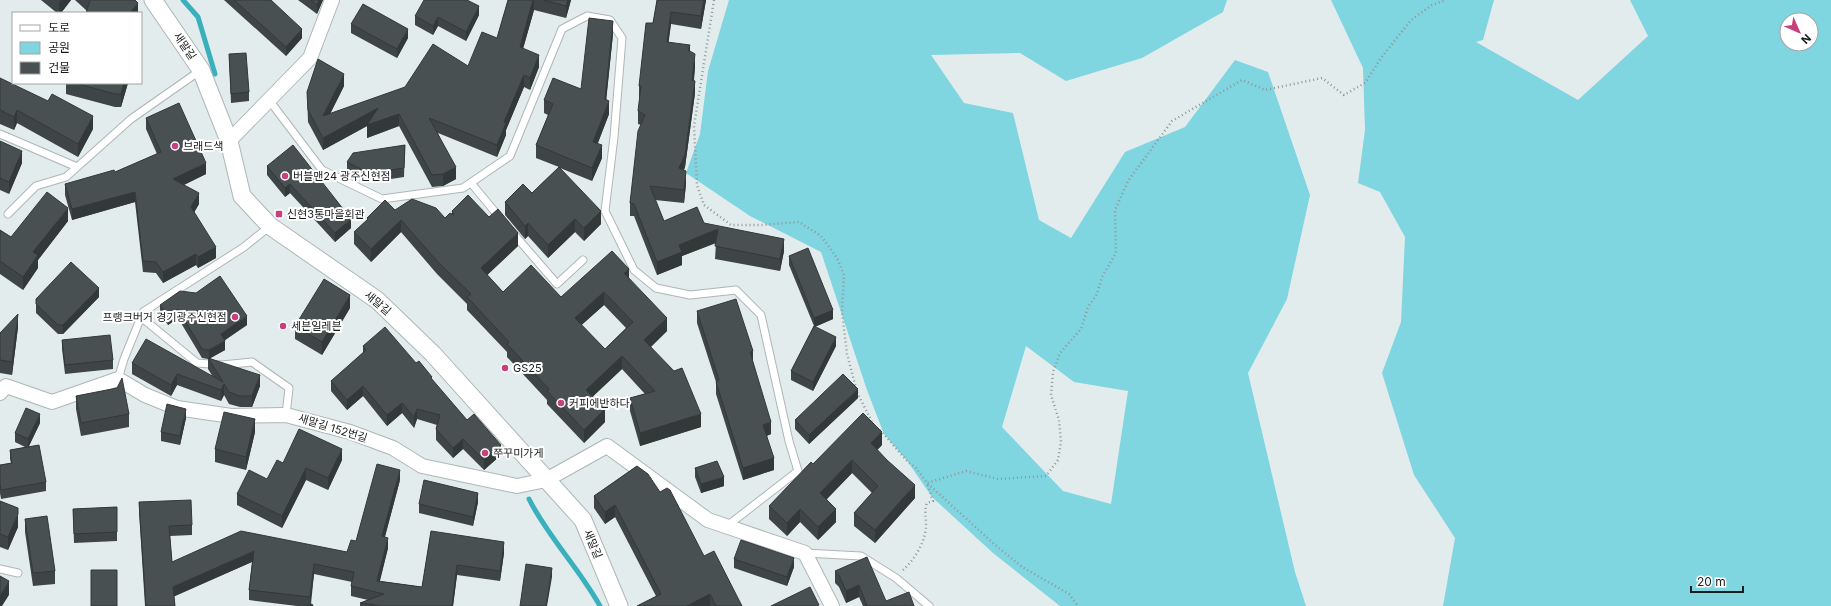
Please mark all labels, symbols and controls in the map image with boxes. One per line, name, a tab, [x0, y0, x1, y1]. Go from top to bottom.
legend	[12, 12, 142, 84]
north arrow	[1779, 12, 1819, 52]
text: 도로	[48, 20, 70, 35]
street label: 새말길	[171, 30, 199, 62]
text: N	[1798, 31, 1814, 47]
text: 공원	[48, 40, 70, 55]
text: 건물	[48, 60, 70, 75]
place label: 브래드색	[183, 139, 223, 153]
marker: 브래드색	[170, 141, 180, 151]
place label: 버블맨24 광주신현점	[293, 169, 391, 183]
marker: 버블맨24 광주신현점	[280, 171, 290, 181]
place label: 신현3통마을회관	[287, 207, 365, 221]
marker: 신현3통마을회관	[274, 209, 284, 219]
street label: 새말길	[362, 288, 394, 318]
place label: 프랭크버거 경기광주신현점	[102, 310, 227, 324]
marker: 프랭크버거 경기광주신현점	[230, 312, 240, 322]
place label: 세븐일레븐	[291, 319, 342, 333]
marker: 세븐일레븐	[278, 321, 288, 331]
place label: GS25	[513, 361, 542, 375]
marker: GS25	[500, 363, 510, 373]
place label: 커피에반하다	[569, 396, 630, 410]
marker: 커피에반하다	[556, 398, 566, 408]
street label: 새말길 152번길	[297, 411, 369, 445]
place label: 쭈꾸미가게	[493, 446, 544, 460]
marker: 쭈꾸미가게	[480, 448, 490, 458]
street label: 새말길	[581, 527, 605, 561]
scale bar	[1691, 568, 1743, 594]
text: 20 m	[1697, 574, 1726, 589]

